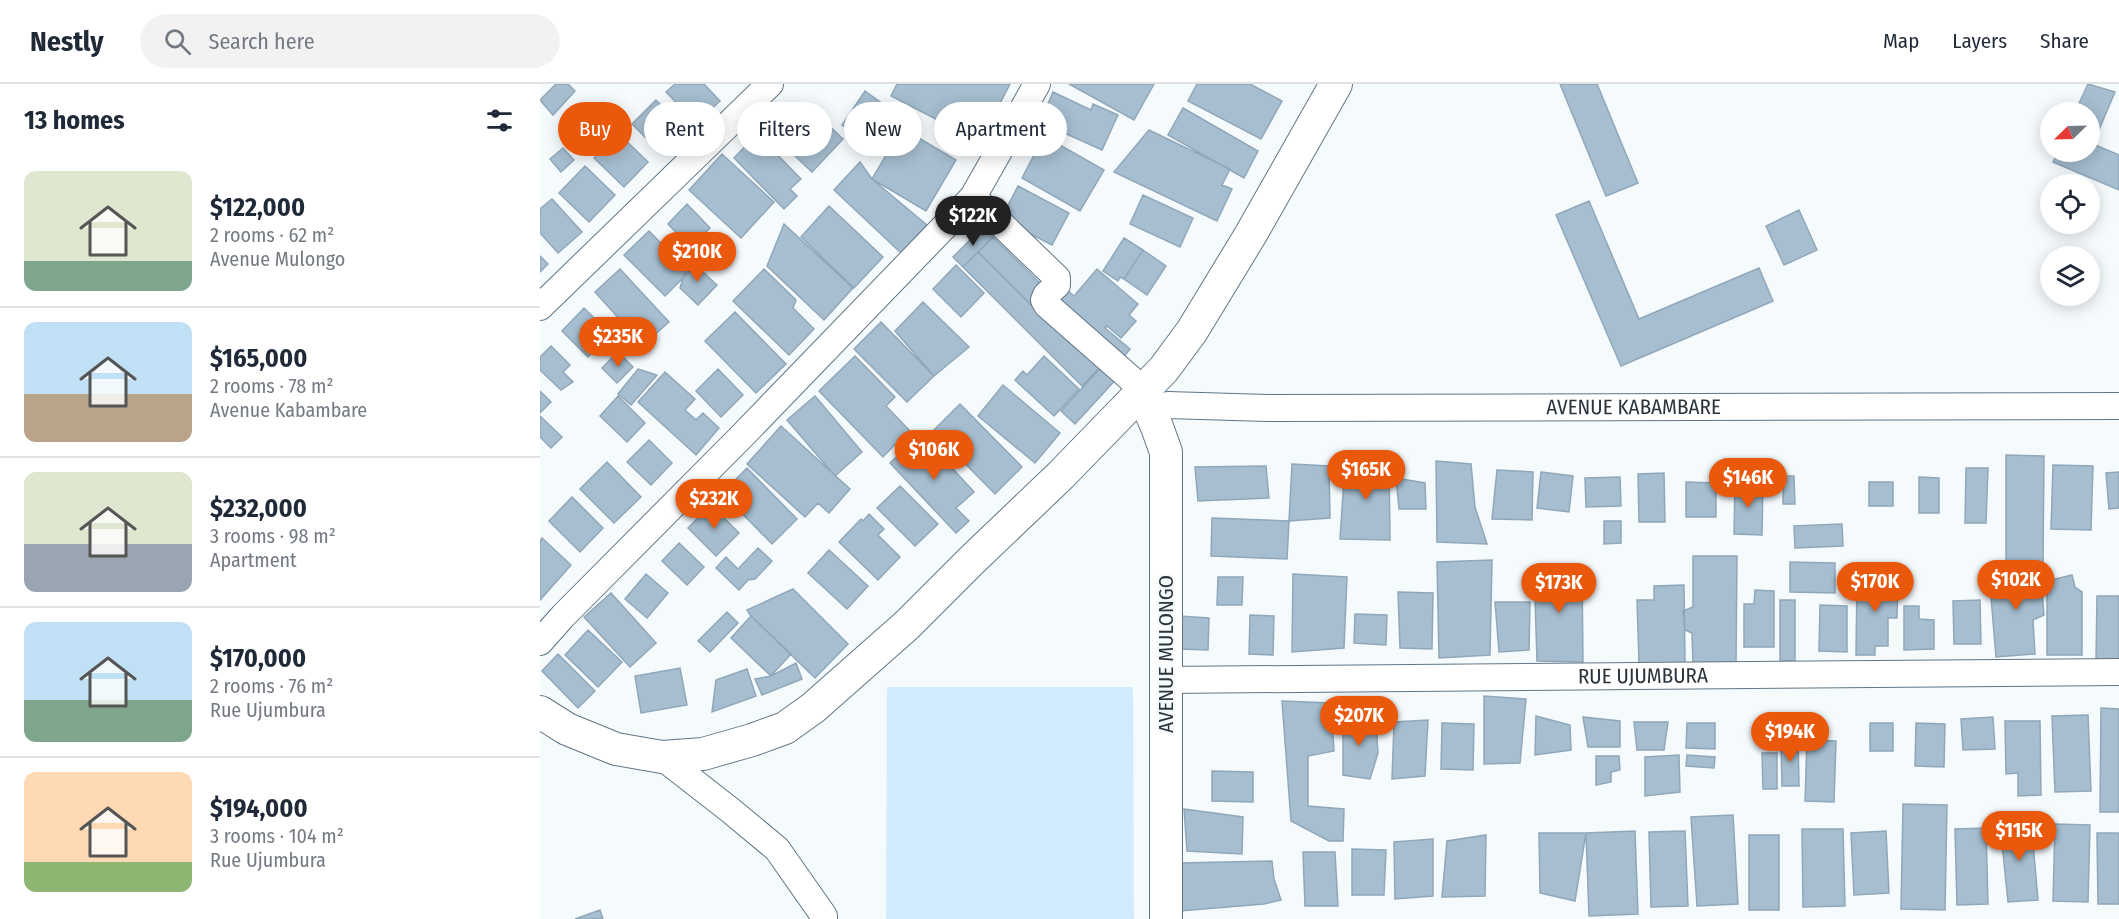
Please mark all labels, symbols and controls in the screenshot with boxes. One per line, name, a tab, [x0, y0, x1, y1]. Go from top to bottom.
search box	[140, 14, 560, 68]
text: Nestly	[30, 25, 104, 58]
icon: search	[161, 25, 194, 58]
text: Search here	[209, 28, 315, 55]
text: Map	[1883, 28, 1919, 54]
text: Layers	[1952, 28, 2007, 54]
text: Share	[2040, 28, 2089, 54]
chip: Buy	[558, 102, 632, 156]
chip: Rent	[644, 102, 725, 156]
chip: Filters	[737, 102, 832, 156]
chip: New	[844, 102, 922, 156]
chip: Apartment	[934, 102, 1067, 156]
north arrow	[2040, 102, 2100, 162]
map controls	[2040, 102, 2100, 306]
icon: filters	[483, 104, 516, 137]
text: 13 homes	[24, 105, 125, 136]
button: locate	[2040, 174, 2100, 234]
text: $122,000	[210, 192, 305, 223]
icon: home	[72, 195, 144, 267]
pin: $122K	[931, 196, 1015, 247]
text: $122K	[949, 203, 997, 227]
text: 2 rooms · 62 m²	[210, 223, 334, 247]
pin: $210K	[655, 232, 739, 283]
text: $210K	[672, 239, 722, 263]
button: layers	[2040, 246, 2100, 306]
text: Avenue Mulongo	[210, 247, 345, 271]
pin: $235K	[576, 317, 660, 368]
text: $235K	[593, 324, 643, 348]
text: $165,000	[210, 343, 307, 374]
icon: home	[72, 346, 144, 418]
text: 2 rooms · 78 m²	[210, 374, 333, 398]
street label: AVENUE KABAMBARE	[1546, 394, 1721, 420]
text: Avenue Kabambare	[210, 398, 367, 422]
pin: $106K	[892, 430, 976, 481]
text: $106K	[909, 437, 959, 461]
pin: $165K	[1324, 450, 1408, 501]
text: $165K	[1341, 457, 1391, 481]
pin: $146K	[1706, 458, 1790, 509]
text: $146K	[1723, 465, 1773, 489]
pin: $232K	[672, 479, 756, 530]
text: $232K	[689, 486, 739, 510]
text: $232,000	[210, 493, 307, 524]
icon: home	[72, 496, 144, 568]
text: 3 rooms · 98 m²	[210, 524, 336, 548]
text: Apartment	[210, 548, 297, 572]
pin: $102K	[1974, 560, 2058, 611]
pin: $170K	[1833, 562, 1917, 613]
pin: $173K	[1517, 563, 1601, 614]
text: $102K	[1991, 567, 2041, 591]
text: $170K	[1851, 569, 1899, 593]
text: $173K	[1535, 570, 1583, 594]
street label: AVENUE MULONGO	[1153, 575, 1179, 733]
text: $170,000	[210, 643, 306, 674]
icon: home	[72, 646, 144, 718]
street label: RUE UJUMBURA	[1578, 662, 1708, 690]
text: 2 rooms · 76 m²	[210, 674, 333, 698]
pin: $207K	[1317, 696, 1401, 747]
text: Rue Ujumbura	[210, 698, 326, 722]
text: $207K	[1334, 703, 1384, 727]
pin: $194K	[1748, 712, 1832, 763]
text: $194K	[1765, 719, 1815, 743]
text: $194,000	[210, 793, 308, 824]
icon: home	[72, 796, 144, 868]
pin: $115K	[1977, 811, 2061, 862]
text: $115K	[1995, 818, 2043, 842]
text: 3 rooms · 104 m²	[210, 824, 344, 848]
text: Rue Ujumbura	[210, 848, 326, 872]

